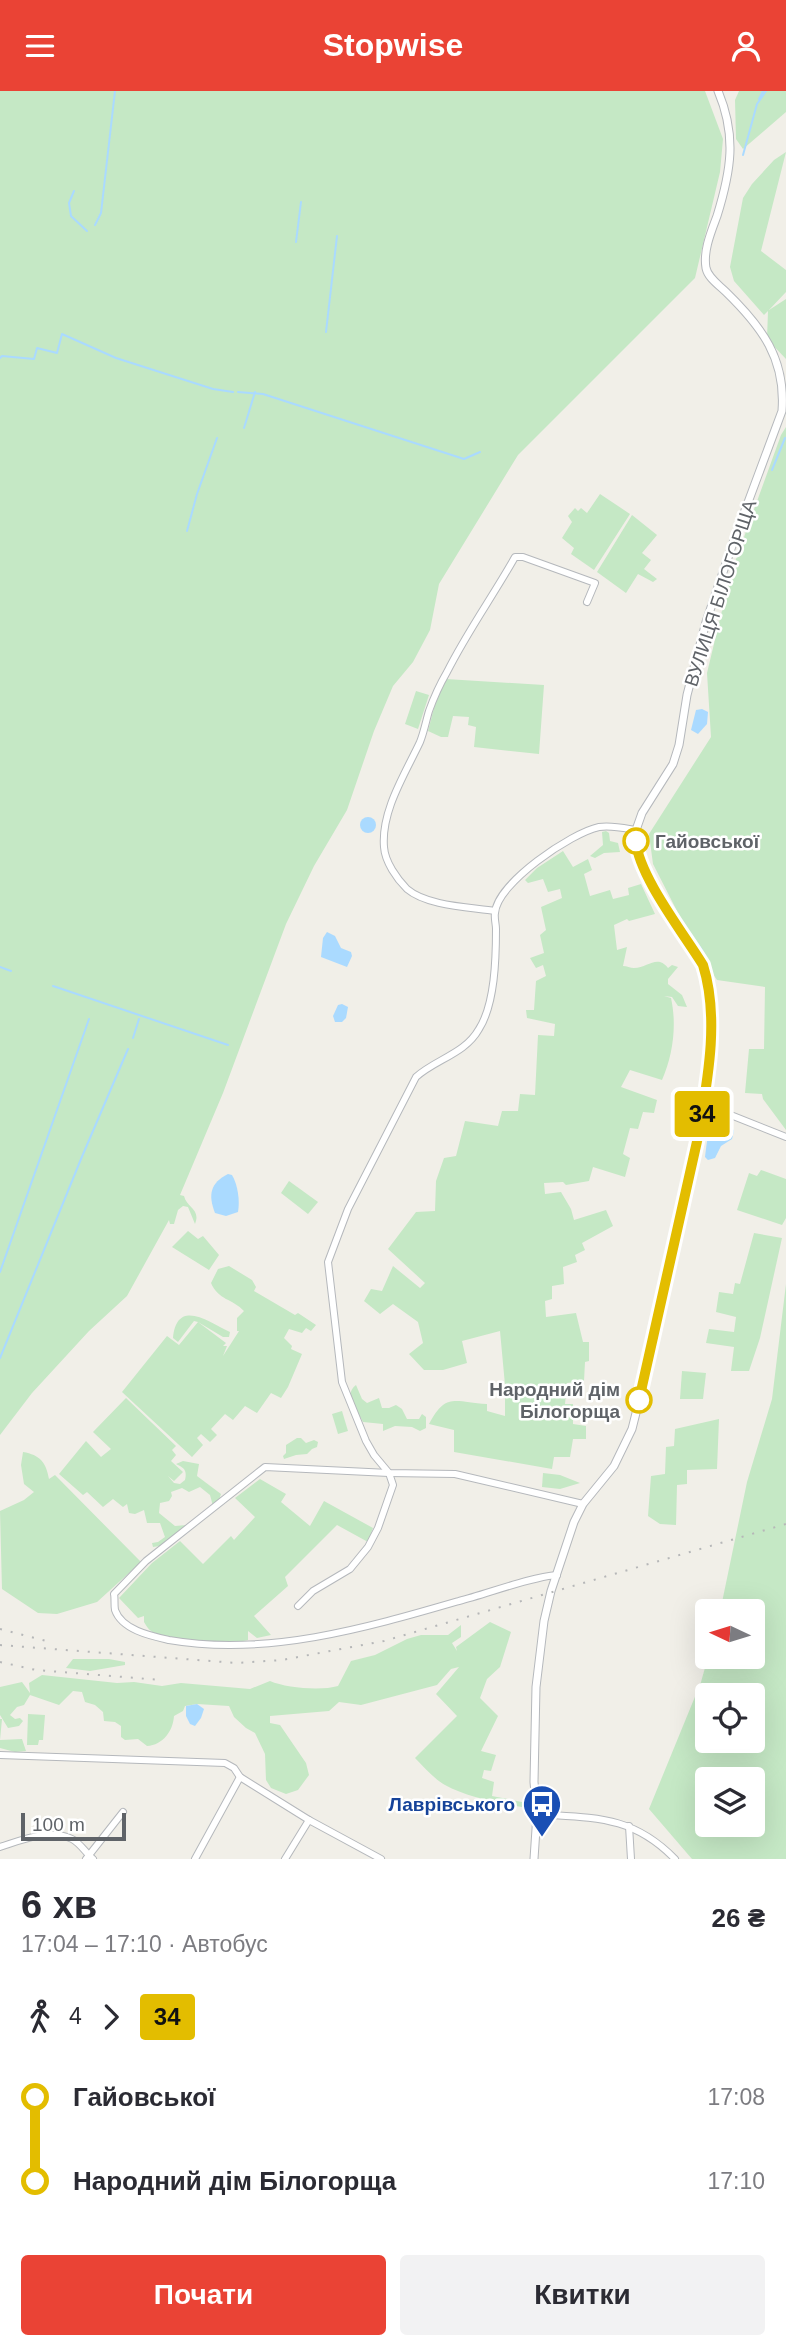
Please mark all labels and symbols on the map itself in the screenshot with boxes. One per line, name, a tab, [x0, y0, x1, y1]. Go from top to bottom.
street label: ВУЛИЦЯ БІЛОГОРЩА	[680, 497, 761, 689]
marker: Гайовської	[623, 828, 649, 854]
place label: Гайовської	[655, 831, 760, 852]
line badge: 34	[670, 1091, 734, 1137]
place label: Народний дім Білогорща	[489, 1379, 620, 1422]
marker: Народний дім Білогорща	[626, 1387, 652, 1413]
north arrow	[695, 1599, 765, 1669]
bus stop icon: Лаврівського	[521, 1783, 563, 1838]
place label: Лаврівського	[388, 1794, 515, 1815]
scale bar	[21, 1810, 126, 1842]

